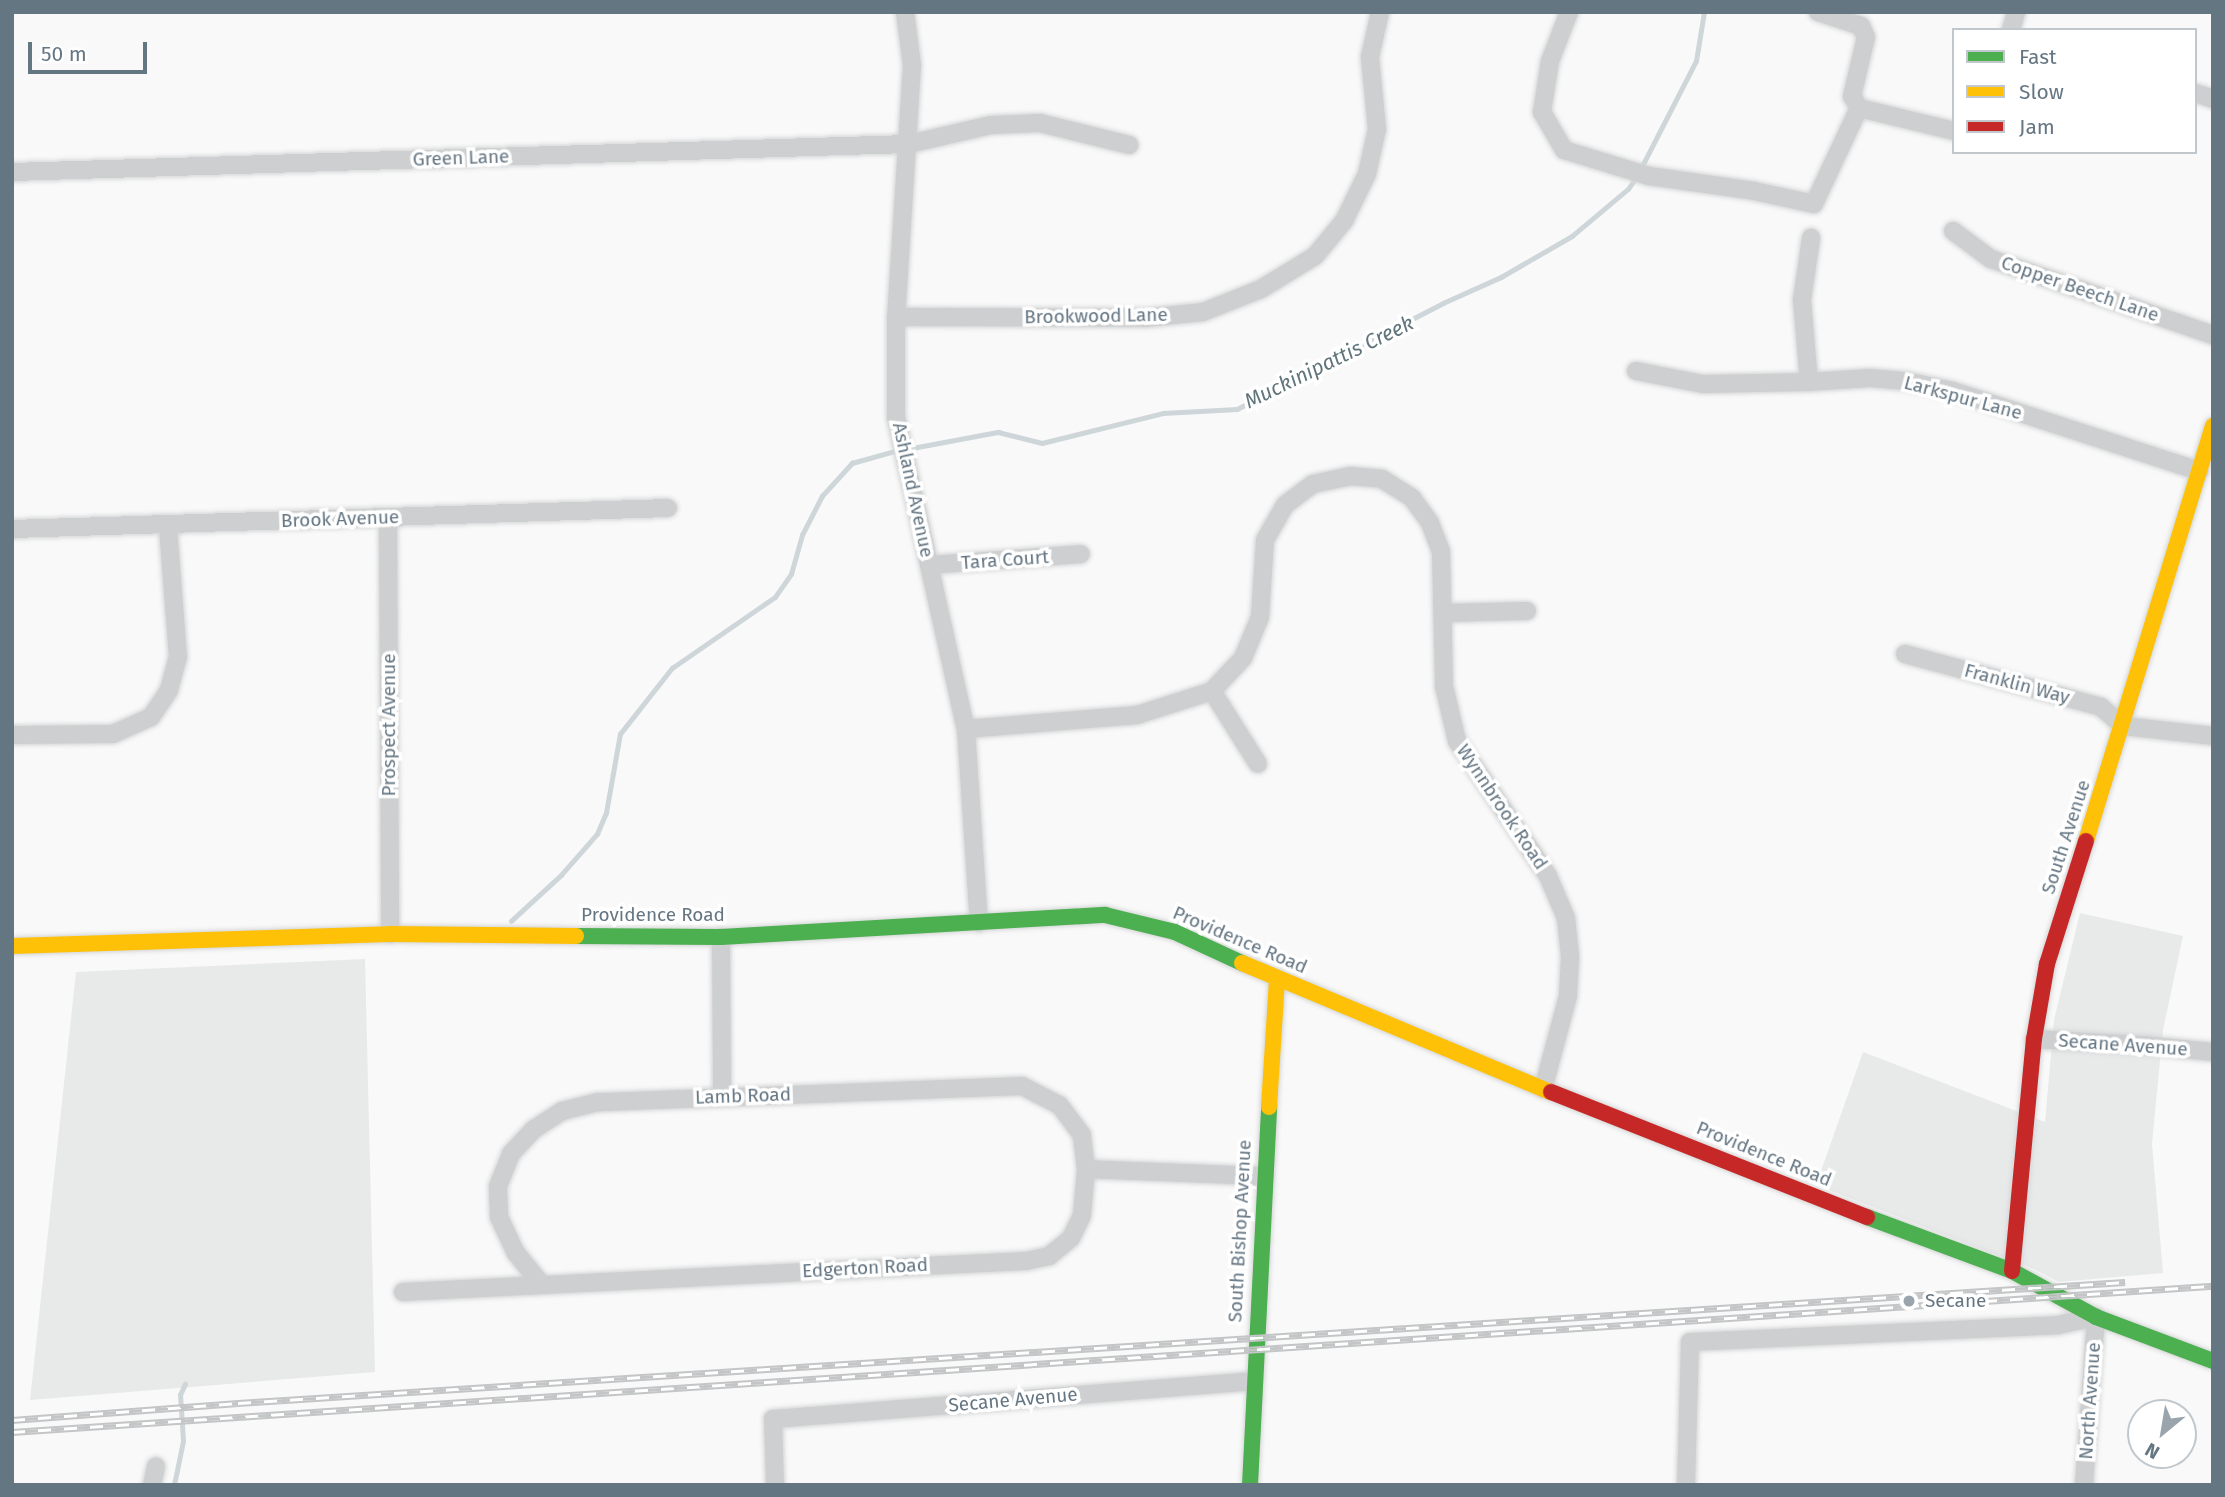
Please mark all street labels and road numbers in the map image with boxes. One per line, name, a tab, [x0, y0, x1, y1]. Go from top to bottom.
street label: Green Lane	[412, 145, 510, 171]
street label: Copper Beech Lane	[1998, 251, 2162, 327]
street label: Brookwood Lane	[1024, 303, 1168, 329]
street label: Larkspur Lane	[1901, 371, 2025, 425]
street label: Ashland Avenue	[888, 420, 938, 560]
street label: Brook Avenue	[280, 506, 400, 532]
street label: Tara Court	[960, 546, 1050, 574]
street label: Prospect Avenue	[378, 653, 400, 797]
street label: Franklin Way	[1962, 659, 2072, 709]
street label: Wynnbrook Road	[1452, 740, 1552, 874]
street label: South Avenue	[2037, 777, 2095, 897]
street label: Providence Road	[1169, 901, 1311, 979]
street label: Providence Road	[581, 904, 725, 926]
street label: Secane Avenue	[2058, 1029, 2188, 1061]
street label: Lamb Road	[695, 1083, 791, 1109]
street label: Providence Road	[1693, 1116, 1835, 1192]
street label: South Bishop Avenue	[1224, 1139, 1256, 1323]
street label: Edgerton Road	[801, 1253, 929, 1283]
street label: North Avenue	[2075, 1342, 2105, 1460]
street label: Secane Avenue	[947, 1383, 1079, 1417]

